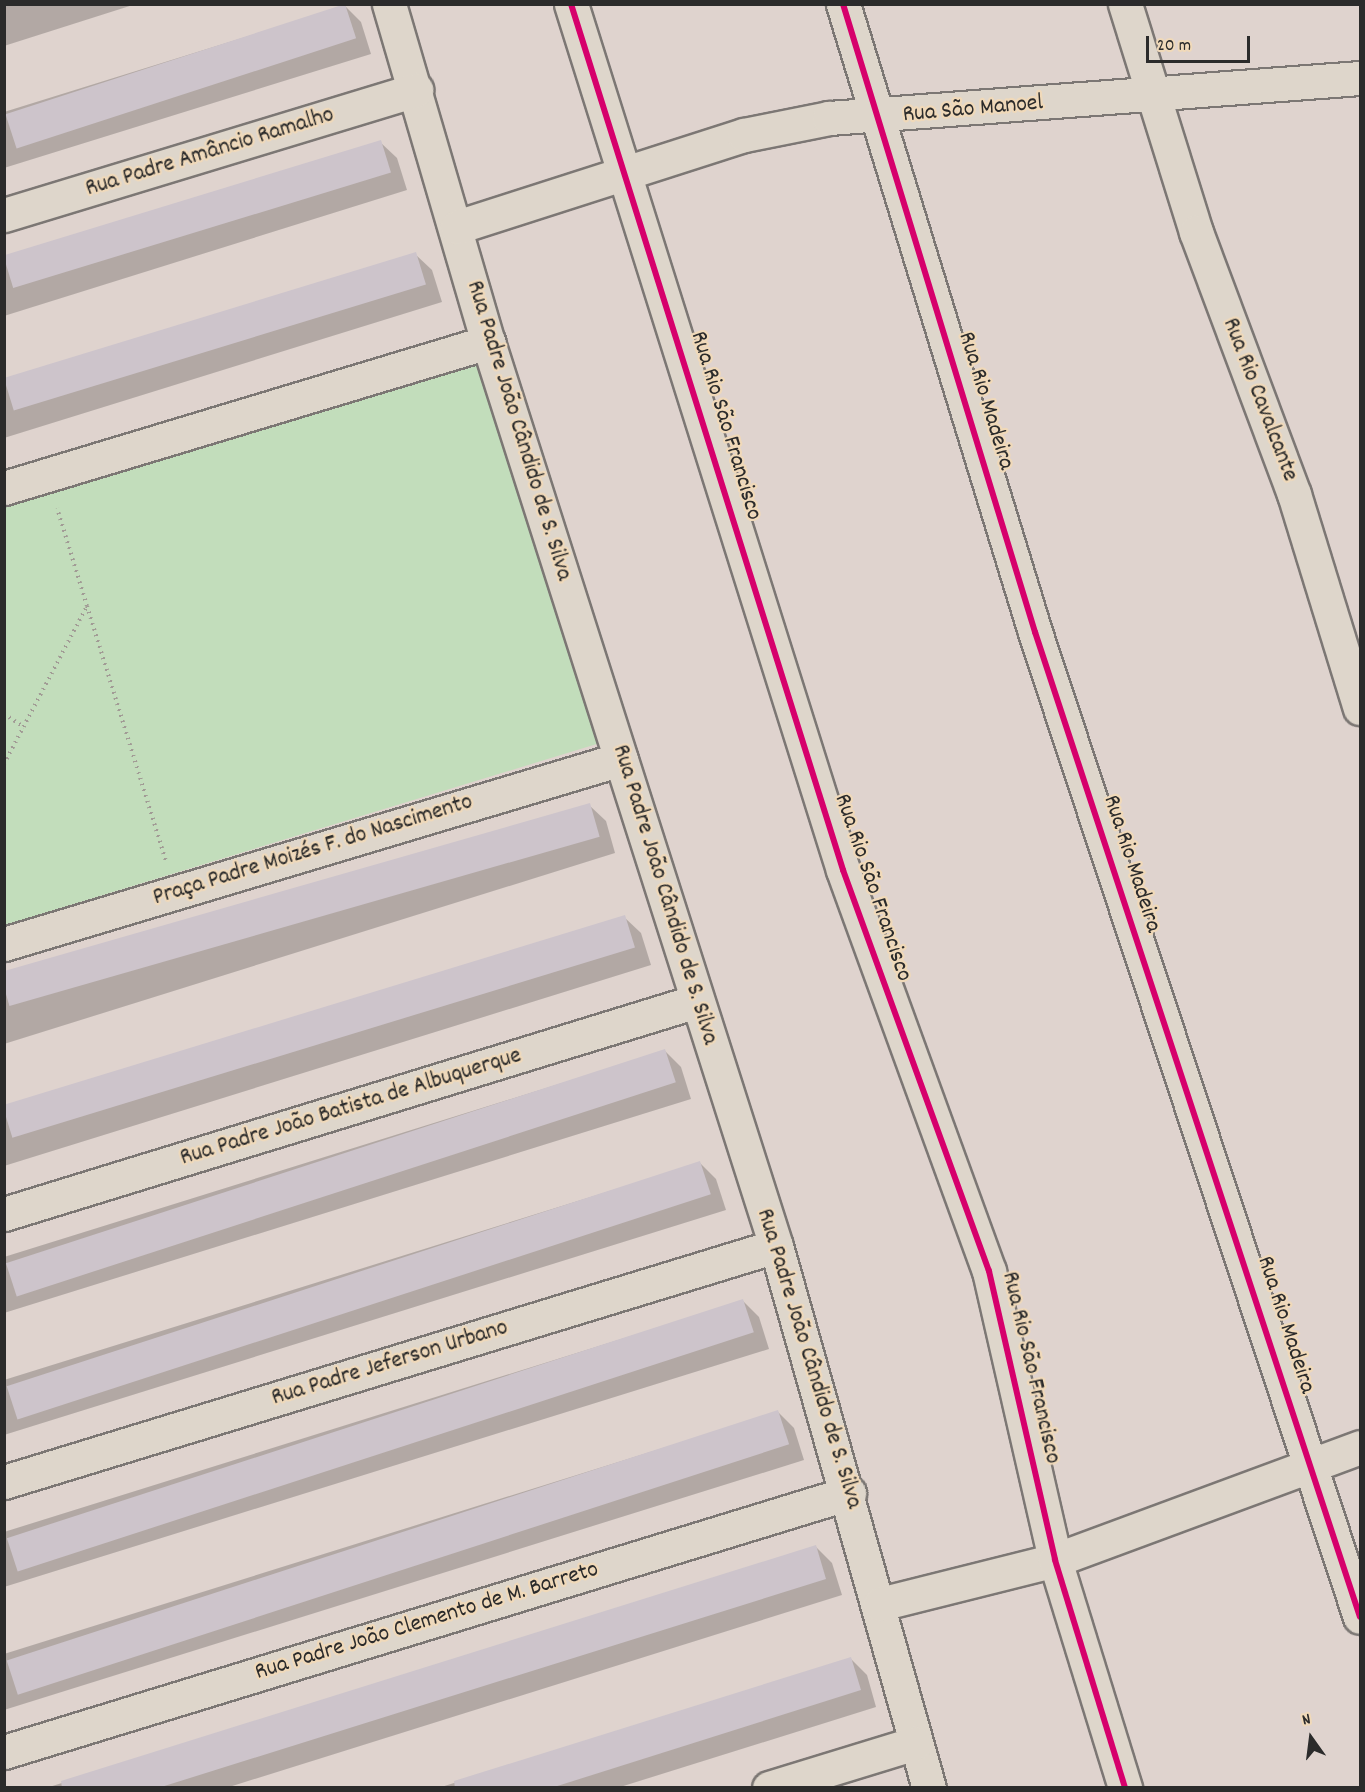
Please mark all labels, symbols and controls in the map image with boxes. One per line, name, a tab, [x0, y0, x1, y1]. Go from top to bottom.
scale bar	[1149, 24, 1252, 62]
text: 20 m	[1157, 34, 1191, 59]
street label: Rua São Manoel	[902, 90, 1044, 130]
street label: Rua Padre Amâncio Ramalho	[82, 101, 338, 205]
street label: Rua Padre João Cândido de S. Silva	[459, 278, 577, 584]
street label: Rua Rio Cavalcante	[1215, 314, 1303, 486]
street label: Rua Rio São Francisco	[683, 328, 767, 524]
street label: Rua Rio Madeira	[950, 329, 1020, 473]
street label: Rua Padre João Cândido de S. Silva	[605, 742, 723, 1048]
street label: Praça Padre Moizés F. do Nascimento	[150, 789, 476, 913]
street label: Rua Rio São Francisco	[826, 791, 918, 985]
street label: Rua Rio Madeira	[1095, 792, 1167, 936]
street label: Rua Padre João Batista de Albuquerque	[177, 1042, 525, 1174]
street label: Rua Padre João Cândido de S. Silva	[749, 1206, 867, 1512]
street label: Rua Rio Madeira	[1249, 1253, 1321, 1397]
street label: Rua Rio São Francisco	[994, 1269, 1066, 1467]
street label: Rua Padre Jeferson Urbano	[268, 1314, 512, 1414]
street label: Rua Padre João Clemento de M. Barreto	[252, 1556, 602, 1688]
north arrow	[1281, 1708, 1341, 1768]
text: N	[1300, 1708, 1313, 1732]

